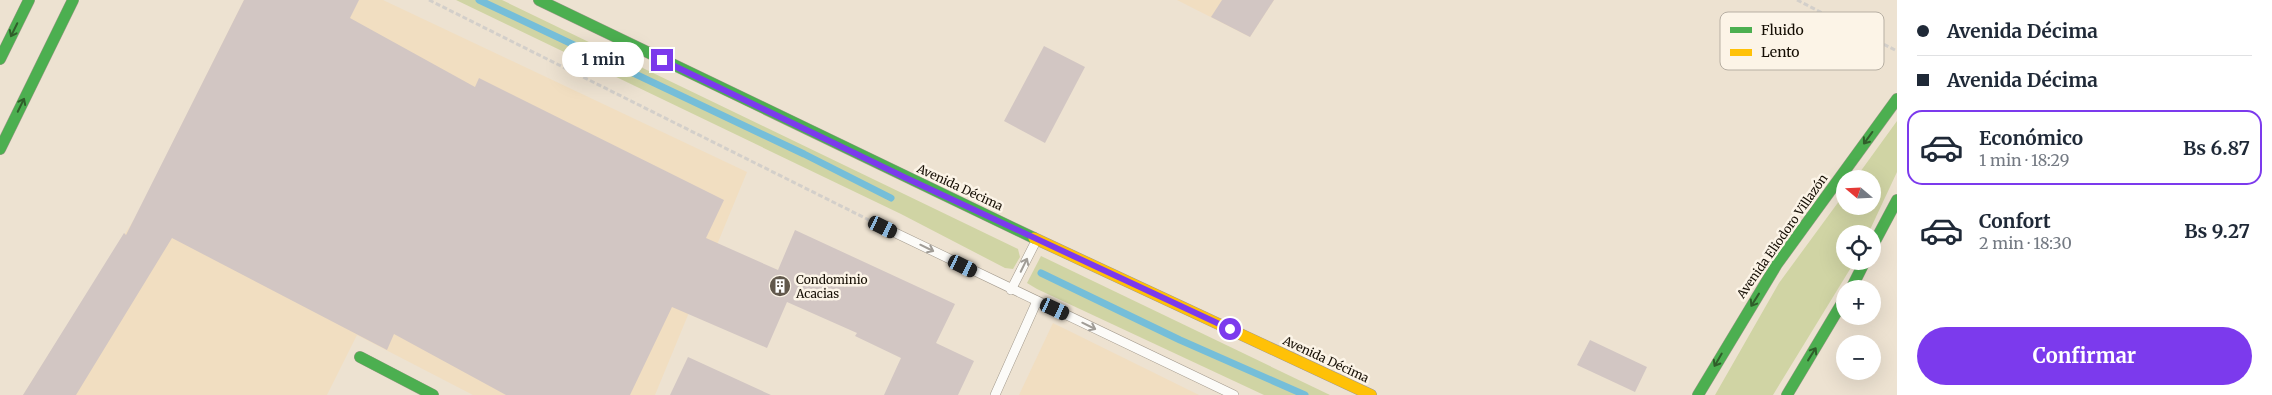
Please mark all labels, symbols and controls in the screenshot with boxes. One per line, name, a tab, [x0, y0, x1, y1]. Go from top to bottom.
legend	[1720, 12, 1884, 70]
text: Avenida Décima	[1947, 19, 2098, 43]
text: Fluido	[1761, 21, 1804, 39]
one-way arrow	[9, 22, 19, 37]
callout: 1 min	[562, 42, 644, 78]
text: Lento	[1761, 43, 1800, 61]
text: 1 min	[581, 49, 625, 69]
route end	[651, 49, 673, 71]
text: Avenida Décima	[1947, 68, 2098, 92]
one-way arrow	[17, 98, 27, 113]
icon: car	[1919, 125, 1964, 170]
text: Económico	[1979, 126, 2083, 150]
one-way arrow	[1863, 131, 1873, 145]
text: Bs 6.87	[2183, 136, 2250, 160]
text: 1 min · 18:29	[1979, 150, 2069, 170]
street label: Avenida Décima	[914, 160, 1006, 214]
north arrow	[1836, 170, 1881, 215]
map controls	[1836, 170, 1881, 380]
street label: Avenida Eliodoro Villazón	[1733, 171, 1831, 302]
icon: car	[1919, 208, 1964, 253]
text: Confort	[1979, 209, 2051, 233]
car	[866, 214, 899, 240]
text: Bs 9.27	[2184, 219, 2250, 243]
button: locate	[1836, 225, 1881, 270]
text: 2 min · 18:30	[1979, 233, 2072, 253]
one-way arrow	[919, 244, 934, 254]
car	[946, 253, 979, 279]
one-way arrow	[1019, 257, 1029, 272]
place label: Condominio Acacias	[795, 272, 868, 301]
building icon: Condominio Acacias	[768, 274, 792, 298]
button: +	[1836, 280, 1881, 325]
one-way arrow	[1749, 292, 1759, 306]
car	[1038, 296, 1071, 322]
route start	[1219, 318, 1241, 340]
one-way arrow	[1081, 322, 1096, 331]
button: Confirmar	[1917, 327, 2252, 385]
street label: Avenida Décima	[1280, 332, 1372, 386]
button: −	[1836, 335, 1881, 380]
one-way arrow	[1808, 347, 1818, 361]
one-way arrow	[1713, 353, 1723, 368]

